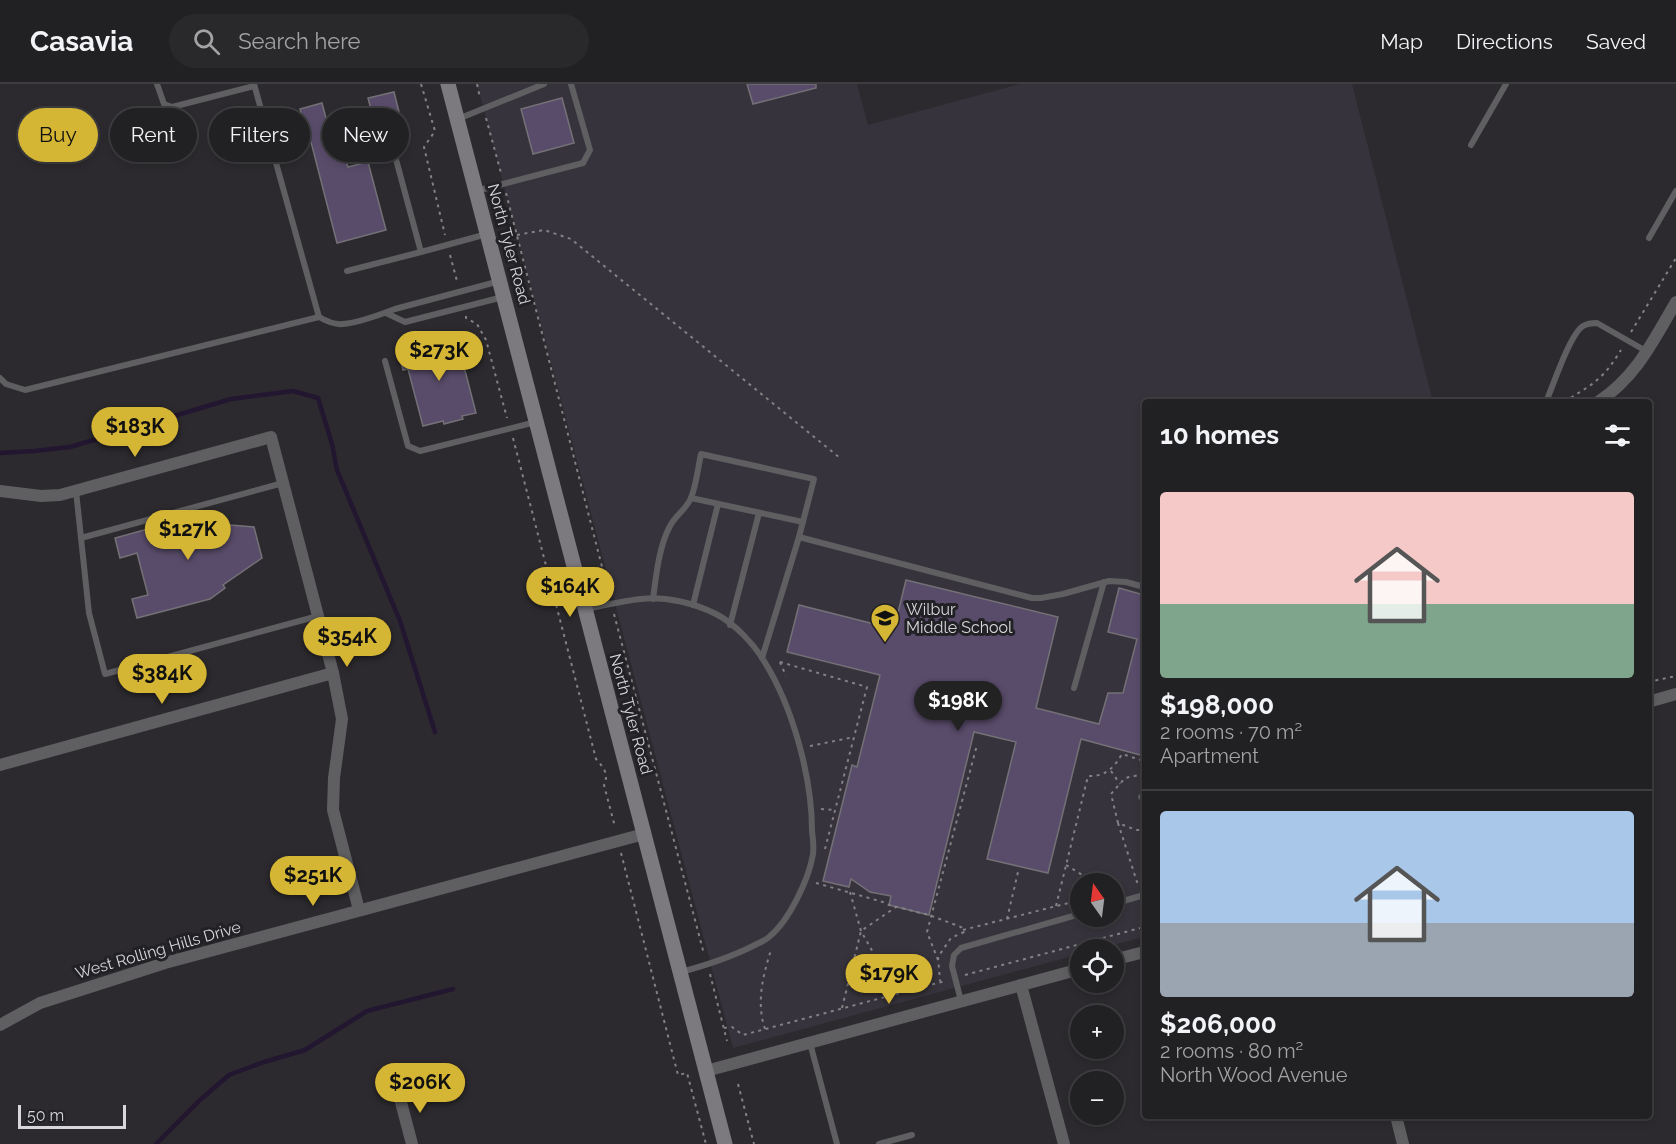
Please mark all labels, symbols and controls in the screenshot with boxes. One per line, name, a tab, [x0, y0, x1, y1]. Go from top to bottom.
search box	[169, 14, 589, 68]
text: Casavia	[30, 25, 133, 58]
icon: search	[190, 25, 223, 58]
text: Search here	[238, 28, 360, 54]
text: Map	[1380, 29, 1423, 54]
text: Directions	[1456, 29, 1553, 54]
text: Saved	[1586, 29, 1646, 54]
chip: Buy	[18, 108, 98, 162]
chip: Rent	[110, 108, 197, 162]
chip: Filters	[209, 108, 310, 162]
chip: New	[322, 108, 409, 162]
street label: North Tyler Road	[484, 182, 534, 307]
pin: $273K	[397, 331, 481, 382]
text: $273K	[409, 338, 469, 362]
pin: $183K	[93, 407, 177, 458]
text: $183K	[105, 414, 165, 438]
icon: filters	[1601, 419, 1634, 452]
text: 10 homes	[1160, 420, 1279, 450]
pin: $127K	[146, 510, 230, 561]
text: $127K	[159, 517, 217, 541]
icon: home	[1343, 531, 1451, 639]
pin: $164K	[528, 567, 612, 618]
text: $164K	[540, 574, 600, 598]
place label: Wilbur Middle School	[906, 600, 1013, 637]
school or university icon: Wilbur Middle School	[869, 602, 901, 644]
pin: $354K	[305, 617, 389, 668]
text: $354K	[317, 624, 377, 648]
street label: North Tyler Road	[606, 652, 656, 777]
pin: $384K	[120, 654, 204, 705]
text: $384K	[132, 661, 192, 685]
pin: $198K	[916, 681, 1000, 732]
text: $198K	[928, 688, 988, 712]
text: $198,000	[1160, 690, 1274, 720]
text: 2 rooms · 70 m²	[1160, 720, 1302, 744]
text: Apartment	[1160, 744, 1259, 768]
icon: home	[1343, 850, 1451, 958]
pin: $251K	[271, 856, 355, 907]
text: $251K	[284, 863, 342, 887]
north arrow	[1070, 873, 1124, 927]
map controls	[1070, 873, 1124, 1125]
street label: West Rolling Hills Drive	[73, 917, 243, 983]
button: locate	[1070, 939, 1124, 993]
pin: $179K	[847, 954, 931, 1005]
text: $179K	[860, 961, 918, 985]
button: +	[1070, 1005, 1124, 1059]
text: $206,000	[1160, 1009, 1277, 1039]
text: 2 rooms · 80 m²	[1160, 1039, 1303, 1063]
pin: $206K	[378, 1063, 462, 1114]
text: North Wood Avenue	[1160, 1063, 1347, 1087]
text: $206K	[389, 1070, 451, 1094]
button: −	[1070, 1071, 1124, 1125]
scale bar	[18, 1102, 126, 1130]
text: 50 m	[27, 1106, 64, 1125]

